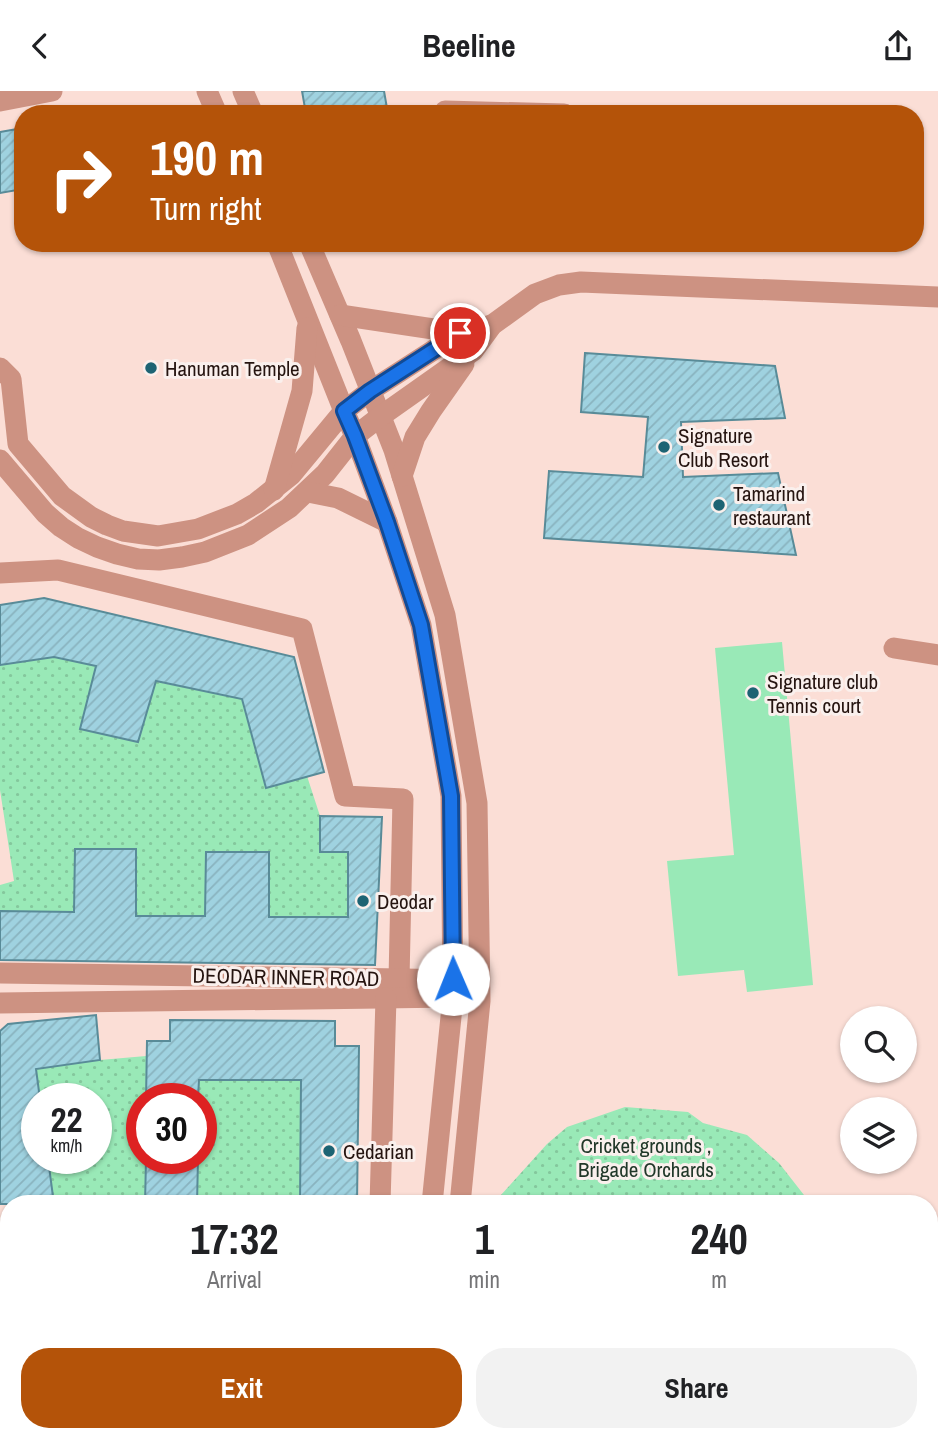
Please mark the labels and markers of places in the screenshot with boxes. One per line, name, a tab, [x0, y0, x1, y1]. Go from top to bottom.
pin	[430, 303, 490, 363]
place label: Hanuman Temple	[165, 354, 300, 383]
marker: Hanuman Temple	[143, 360, 159, 376]
place label: Signature Club Resort	[678, 421, 769, 474]
marker: Signature Club Resort	[656, 439, 672, 455]
place label: Tamarind restaurant	[733, 479, 811, 532]
marker: Tamarind restaurant	[711, 497, 727, 513]
place label: Signature club Tennis court	[767, 667, 878, 720]
marker: Signature club Tennis court	[745, 685, 761, 701]
place label: Deodar	[377, 887, 434, 916]
marker: Deodar	[355, 893, 371, 909]
place label: Cedarian	[343, 1137, 414, 1166]
marker: Cedarian	[321, 1143, 337, 1159]

